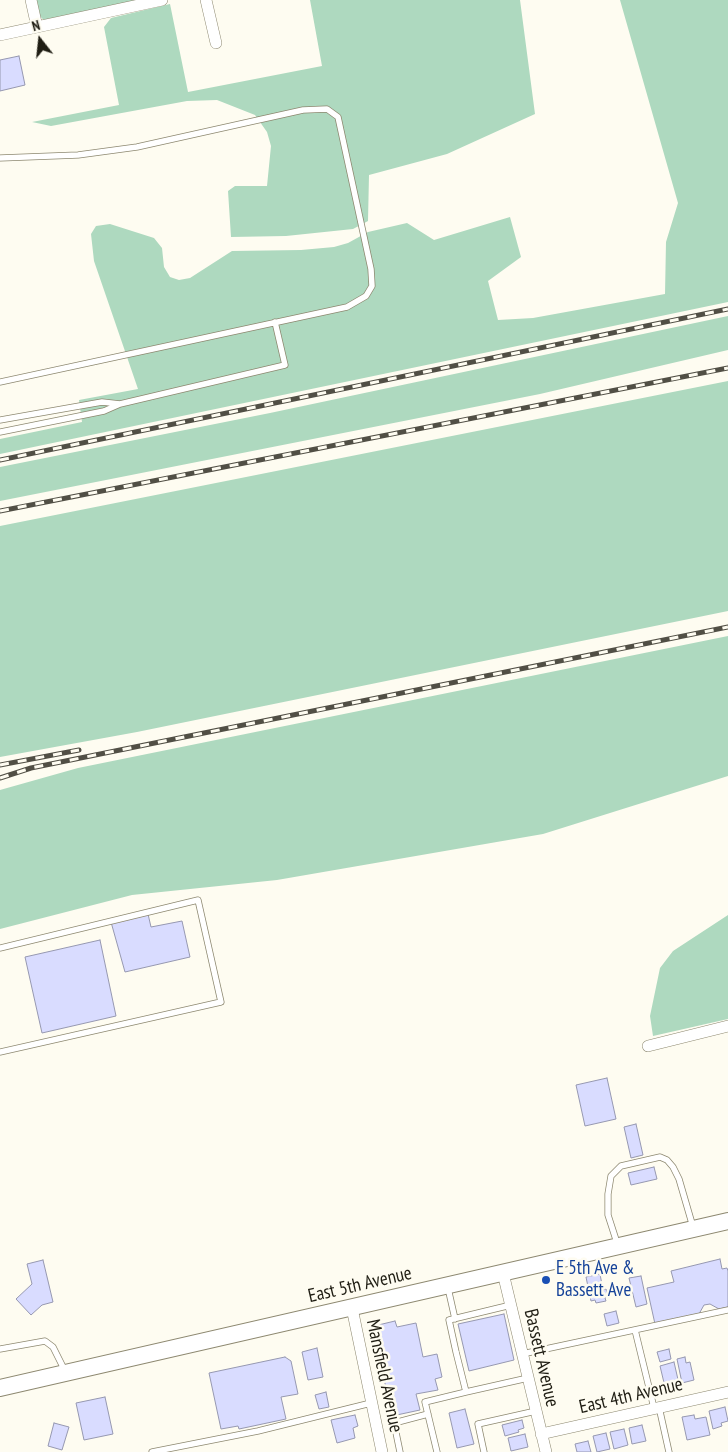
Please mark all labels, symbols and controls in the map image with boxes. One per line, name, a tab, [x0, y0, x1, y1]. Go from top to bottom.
north arrow	[15, 15, 65, 65]
text: N	[30, 16, 42, 35]
place label: E 5th Ave & Bassett Ave	[556, 1258, 634, 1302]
street label: East 5th Avenue	[306, 1262, 414, 1308]
marker: E 5th Ave & Bassett Ave	[540, 1274, 552, 1286]
street label: Bassett Avenue	[519, 1307, 563, 1409]
street label: Mansfield Avenue	[361, 1317, 407, 1435]
street label: East 4th Avenue	[577, 1373, 685, 1419]

